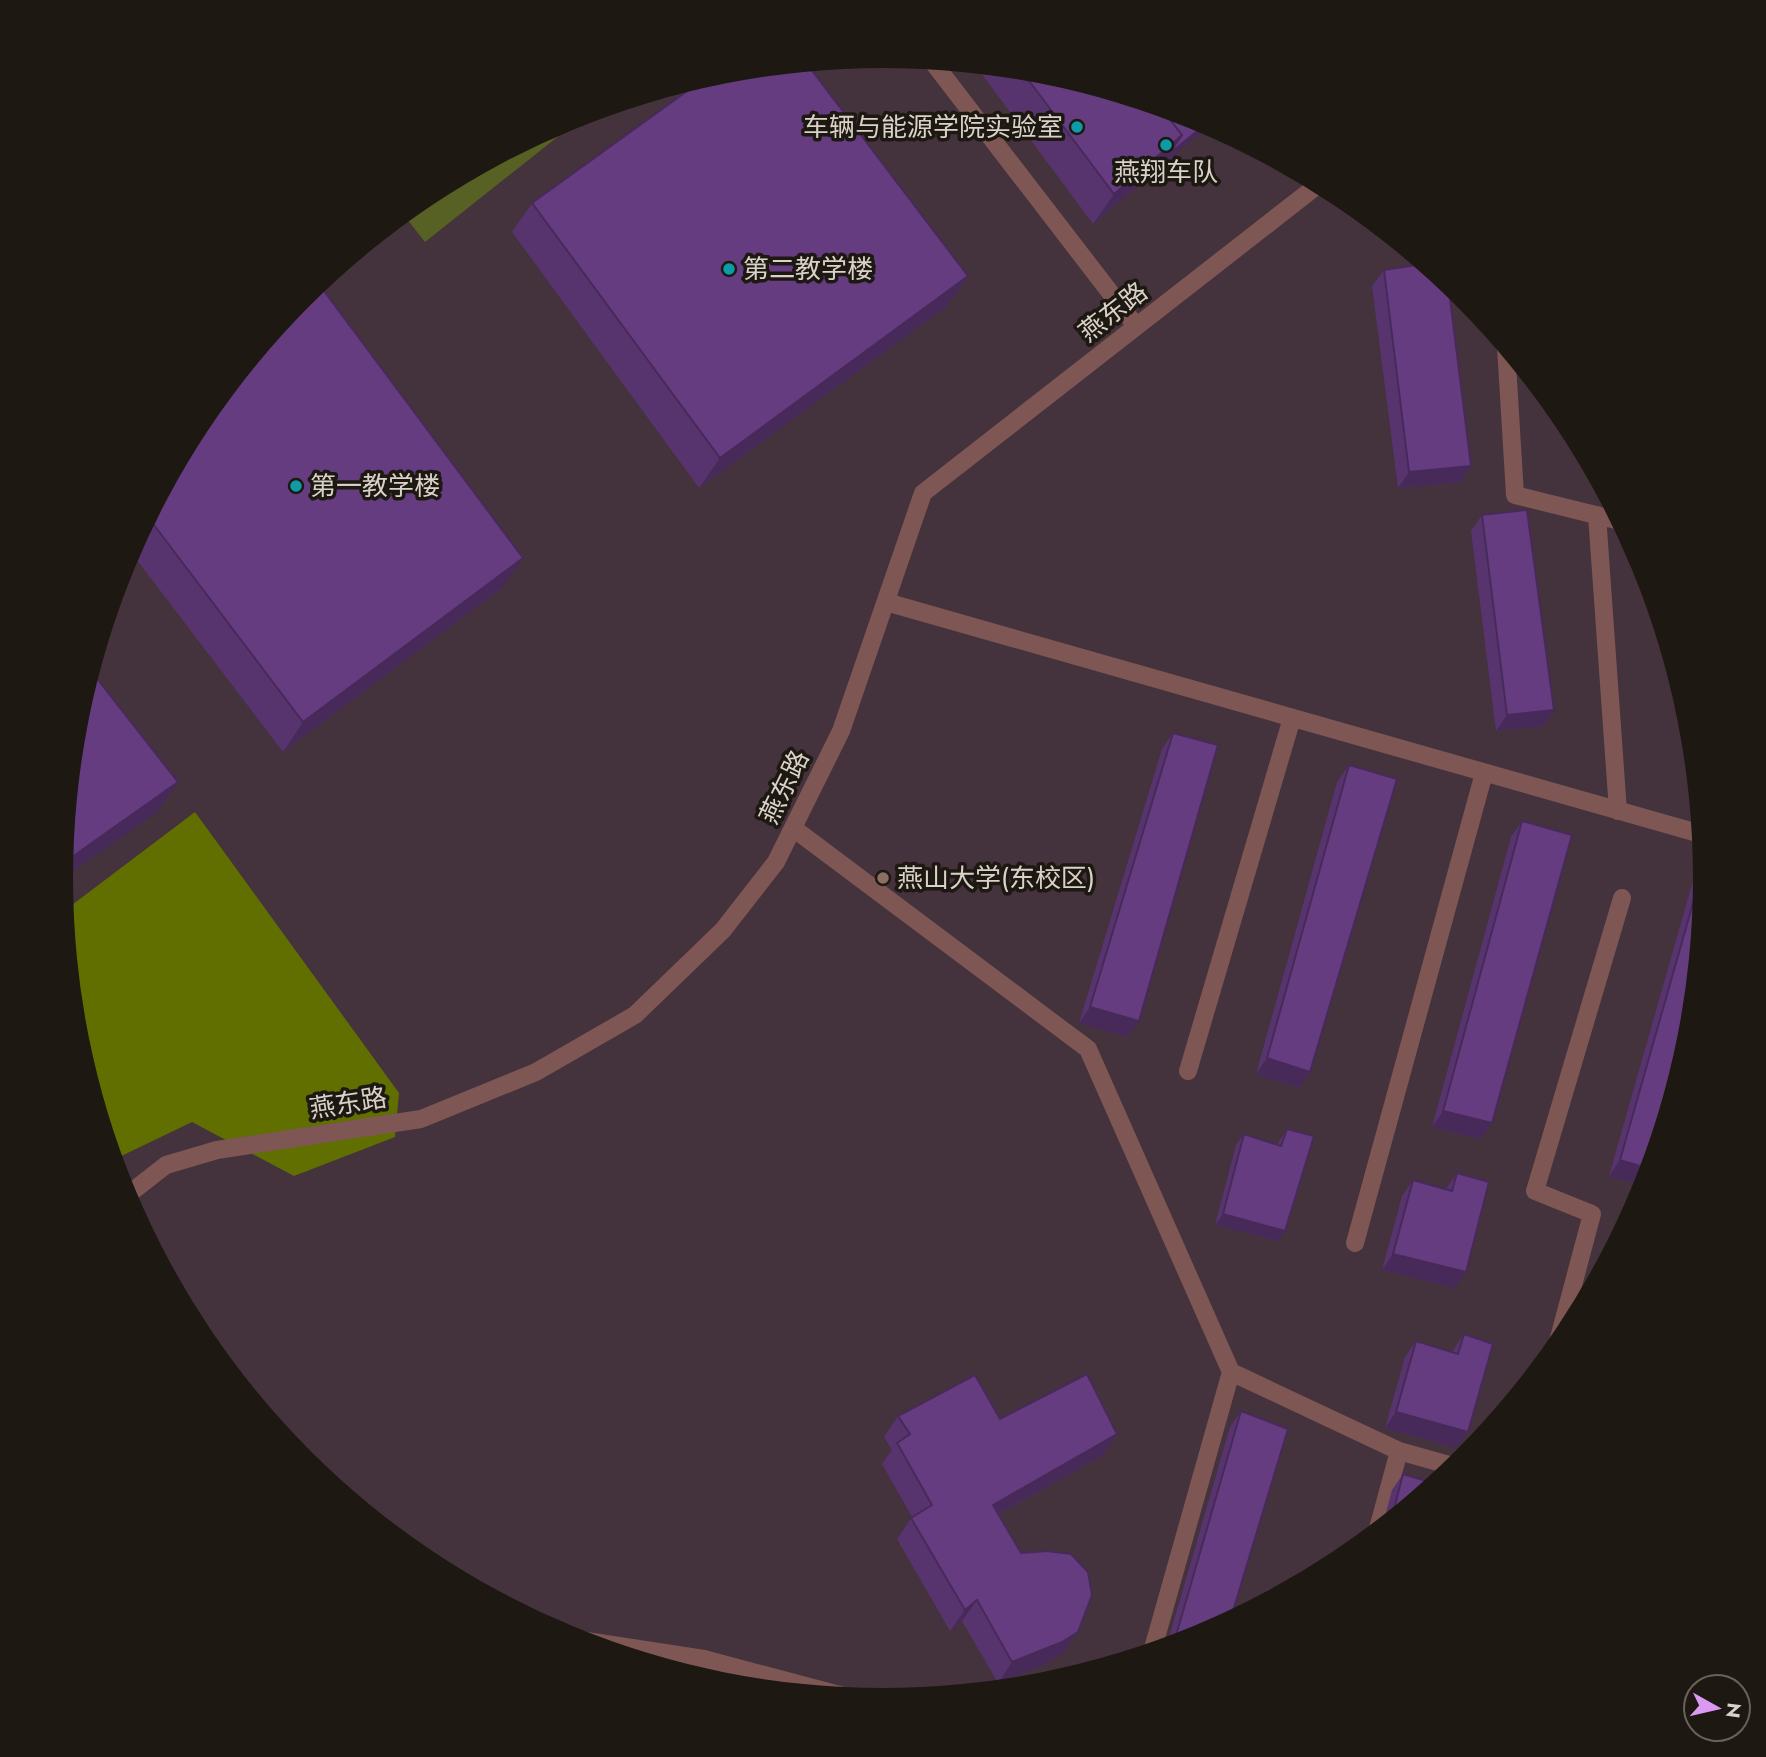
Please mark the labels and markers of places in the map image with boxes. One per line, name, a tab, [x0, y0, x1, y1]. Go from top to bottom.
place label: 车辆与能源学院实验室	[803, 108, 1063, 146]
marker: 车辆与能源学院实验室	[1069, 119, 1085, 135]
marker: 燕翔车队	[1158, 137, 1174, 153]
place label: 燕翔车队	[1114, 153, 1218, 191]
place label: 第二教学楼	[743, 250, 873, 288]
marker: 第二教学楼	[721, 261, 737, 277]
place label: 第一教学楼	[310, 467, 440, 505]
marker: 第一教学楼	[288, 478, 304, 494]
place label: 燕山大学(东校区)	[897, 859, 1095, 897]
marker: 燕山大学(东校区)	[875, 870, 891, 886]

